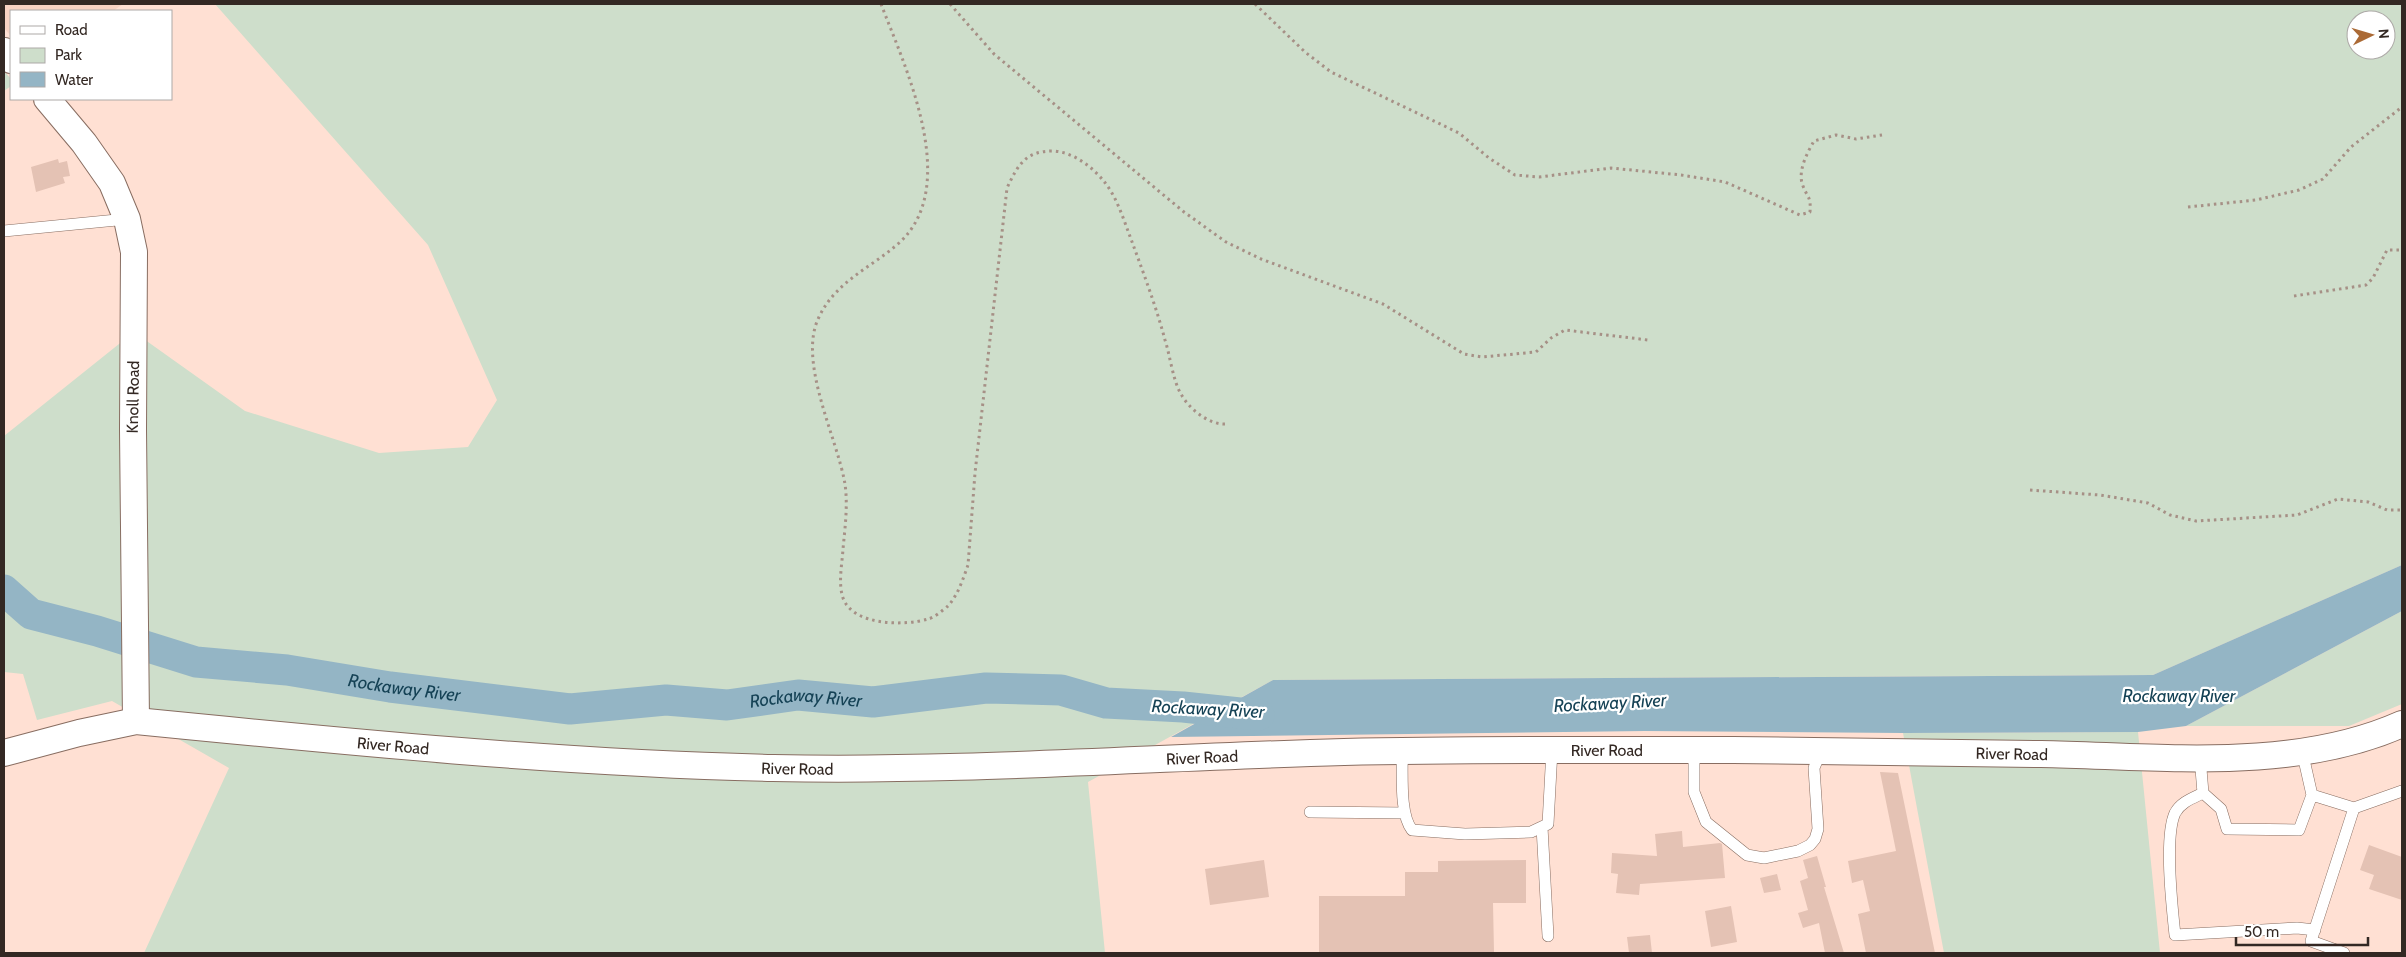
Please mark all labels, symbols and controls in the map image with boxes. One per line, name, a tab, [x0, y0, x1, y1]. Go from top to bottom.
legend	[10, 10, 172, 100]
north arrow	[2346, 10, 2396, 60]
text: Road	[55, 21, 88, 39]
text: N	[2375, 28, 2393, 40]
text: Park	[55, 46, 82, 64]
text: Water	[55, 71, 93, 89]
street label: Knoll Road	[123, 361, 143, 433]
water label: Rockaway River	[347, 669, 463, 707]
water label: Rockaway River	[748, 684, 864, 713]
water label: Rockaway River	[2123, 685, 2237, 707]
water label: Rockaway River	[1553, 689, 1668, 717]
water label: Rockaway River	[1151, 695, 1266, 723]
street label: River Road	[356, 733, 430, 758]
street label: River Road	[1571, 740, 1643, 759]
street label: River Road	[1976, 743, 2048, 764]
street label: River Road	[1165, 746, 1239, 768]
street label: River Road	[761, 758, 833, 778]
scale bar	[2236, 914, 2368, 946]
text: 50 m	[2244, 923, 2279, 941]

